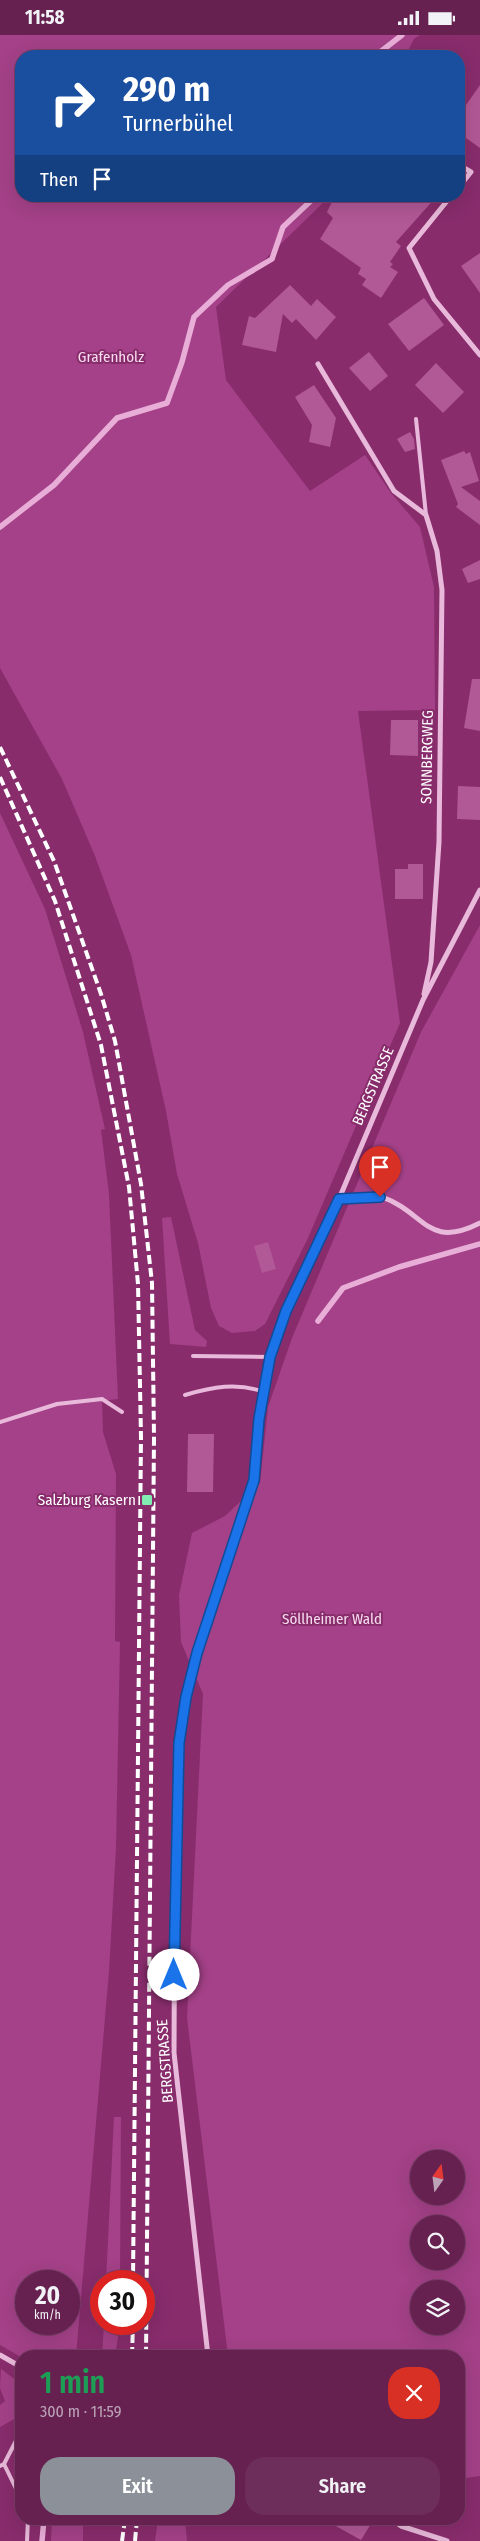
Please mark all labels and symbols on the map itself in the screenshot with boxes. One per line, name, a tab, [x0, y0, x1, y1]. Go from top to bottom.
park label: Grafenholz	[78, 348, 144, 366]
street label: SONNBERGWEG	[417, 710, 437, 804]
street label: BERGSTRASSE	[348, 1044, 398, 1128]
pin	[359, 1146, 401, 1197]
place label: Salzburg Kasern	[38, 1491, 136, 1509]
marker: Salzburg Kasern	[140, 1493, 154, 1507]
park label: Söllheimer Wald	[282, 1610, 382, 1628]
position arrow	[147, 1948, 199, 2000]
street label: BERGSTRASSE	[153, 2019, 177, 2103]
north arrow	[410, 2150, 465, 2205]
speed limit sign: 30	[90, 2270, 155, 2335]

